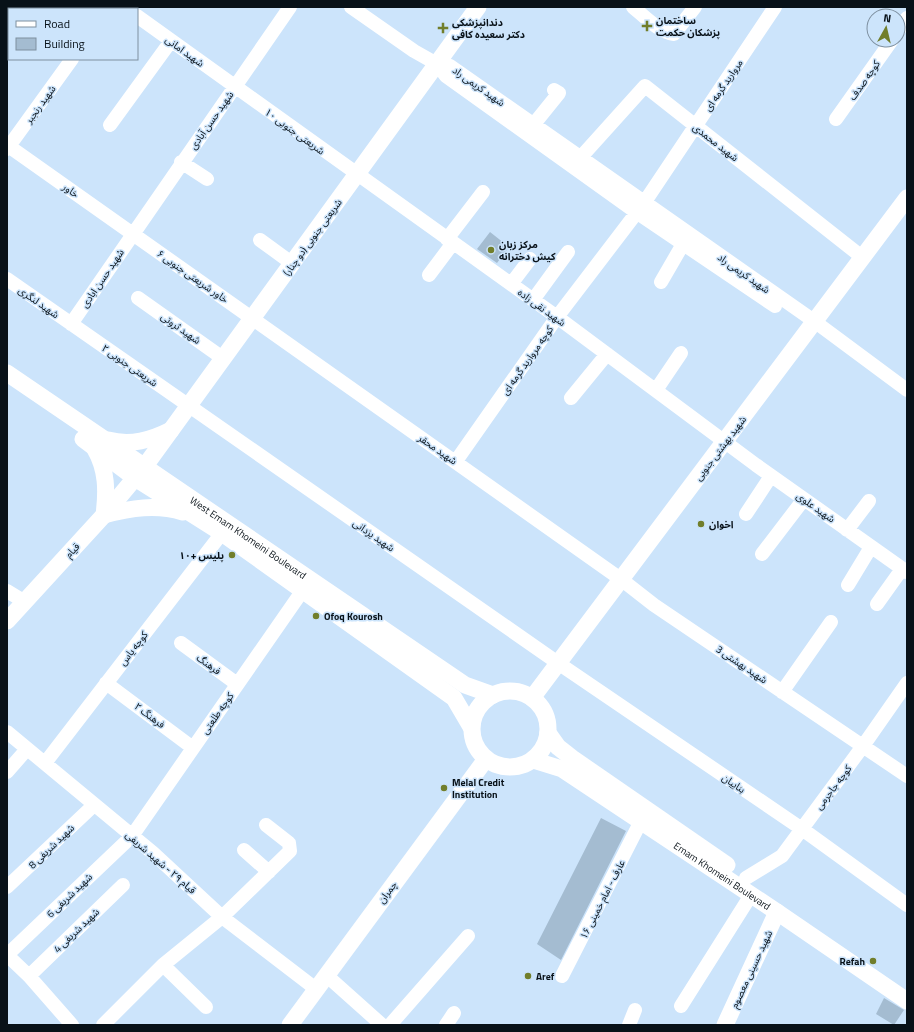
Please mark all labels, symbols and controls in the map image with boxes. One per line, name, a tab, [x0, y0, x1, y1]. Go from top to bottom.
legend	[8, 8, 138, 60]
north arrow	[866, 8, 906, 48]
text: N	[883, 10, 892, 27]
place label: ساختمان پزشکان حکمت	[656, 13, 720, 40]
text: Road	[44, 14, 70, 33]
place label: دندانپزشکی دکتر سعیده کافی	[452, 15, 525, 42]
marker: ساختمان پزشکان حکمت	[641, 20, 653, 32]
marker: دندانپزشکی دکتر سعیده کافی	[437, 22, 449, 34]
street label: شهید امانی	[162, 32, 207, 71]
text: Building	[44, 34, 85, 53]
street label: مروارید گرمه ای	[700, 56, 746, 114]
street label: کوچه صدف	[845, 56, 884, 103]
street label: شهید کریمی راد	[449, 63, 508, 110]
street label: شهید رنجبر	[21, 82, 59, 127]
street label: شهید حسن آبادی	[186, 88, 237, 153]
street label: شریعتی جنوبی ۱۰	[262, 105, 328, 158]
street label: شهید محمدی	[690, 120, 742, 165]
street label: خاور	[59, 179, 82, 201]
street label: شریعتی جنوبی (دو چنار)	[279, 196, 346, 279]
place label: مرکز زبان کیش دخترانه	[499, 237, 556, 264]
marker: مرکز زبان کیش دخترانه	[486, 245, 496, 255]
street label: شهید حسن ابادی	[77, 246, 128, 311]
street label: خاور شریعتی جنوبی ۶	[154, 246, 232, 307]
street label: شهید کریمی راد	[714, 250, 773, 297]
street label: شهید لنگری	[15, 283, 62, 322]
street label: شهید نقی زاده	[515, 285, 569, 330]
street label: شهید ثروتی	[158, 309, 204, 348]
street label: کوچه مروارید گرمه ای	[498, 322, 557, 398]
street label: شریعتی جنوبی ۲	[99, 341, 161, 390]
street label: شهید بهشتی جنوبی	[691, 413, 750, 484]
street label: شهید محقر	[414, 430, 460, 468]
street label: شهید علوی	[793, 488, 838, 526]
street label: West Emam Khomeini Boulevard	[187, 493, 309, 583]
street label: شهید یزدانی	[350, 515, 398, 555]
place label: اخوان	[709, 517, 734, 532]
marker: اخوان	[696, 519, 706, 529]
street label: قیام	[61, 539, 84, 562]
place label: پلیس +۱۰	[179, 548, 224, 563]
marker: پلیس +۱۰	[227, 550, 237, 560]
place label: Ofoq Kourosh	[324, 609, 383, 624]
marker: Ofoq Kourosh	[311, 611, 321, 621]
street label: کوچه یاس	[115, 627, 152, 669]
street label: شهید بهشتی 3	[713, 642, 771, 687]
street label: فرهنگ	[193, 650, 224, 679]
street label: کوچه طلعتی	[198, 689, 238, 737]
street label: فرهنگ ۲	[131, 699, 169, 732]
street label: کوچه جاجرمی	[812, 761, 856, 813]
street label: بناییان	[719, 770, 749, 797]
place label: Melal Credit Institution	[452, 775, 505, 802]
marker: Melal Credit Institution	[439, 783, 449, 793]
street label: شهید شریفی 8	[25, 820, 78, 872]
street label: قیام ۲۹ - شهید شریفی	[121, 827, 200, 898]
street label: Emam Khomeini Boulevard	[671, 838, 774, 914]
street label: عارف - امام خمینی ۱۶	[576, 857, 630, 942]
street label: شهید شریفی 6	[43, 869, 96, 921]
street label: چمران	[374, 878, 401, 907]
street label: شهید شریفی 4	[50, 904, 103, 956]
street label: شهید حسینی معصوم	[727, 927, 777, 1011]
place label: Refah	[840, 954, 865, 969]
marker: Refah	[868, 956, 878, 966]
place label: Aref	[536, 969, 555, 984]
marker: Aref	[523, 971, 533, 981]

